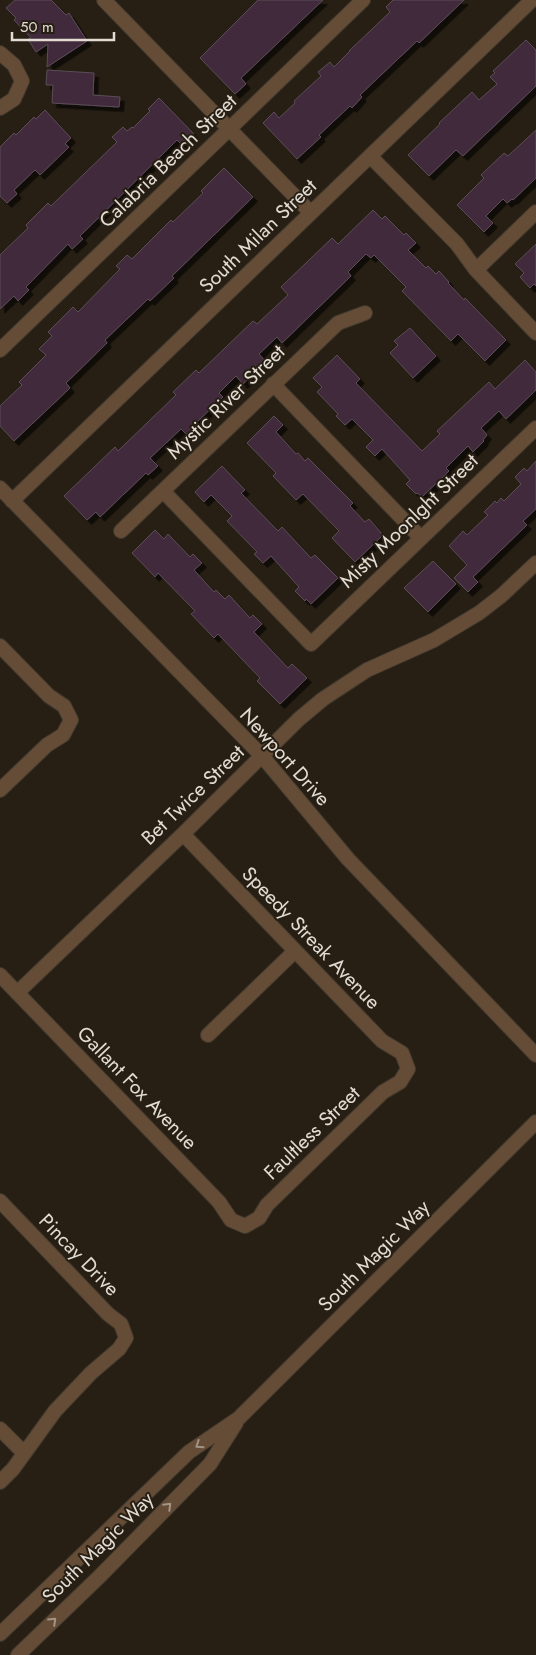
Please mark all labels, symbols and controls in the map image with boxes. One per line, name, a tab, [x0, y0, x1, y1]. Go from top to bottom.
scale bar	[12, 10, 115, 42]
text: 50 m	[20, 16, 54, 38]
street label: Calabria Beach Street	[93, 87, 243, 234]
street label: South Milan Street	[193, 172, 323, 300]
street label: Mystic River Street	[160, 338, 292, 466]
street label: Misty Moonlght Street	[333, 447, 485, 595]
street label: Newport Drive	[233, 701, 337, 813]
street label: Bet Twice Street	[135, 738, 251, 852]
street label: Speedy Streak Avenue	[235, 860, 387, 1016]
street label: Gallant Fox Avenue	[70, 1020, 204, 1156]
street label: Faultless Street	[257, 1079, 367, 1186]
street label: South Magic Way	[311, 1193, 437, 1319]
street label: Pincay Drive	[32, 1207, 126, 1303]
one-way arrow	[195, 1439, 204, 1449]
street label: South Magic Way	[35, 1485, 161, 1611]
one-way arrow	[162, 1503, 171, 1512]
one-way arrow	[47, 1618, 56, 1627]

